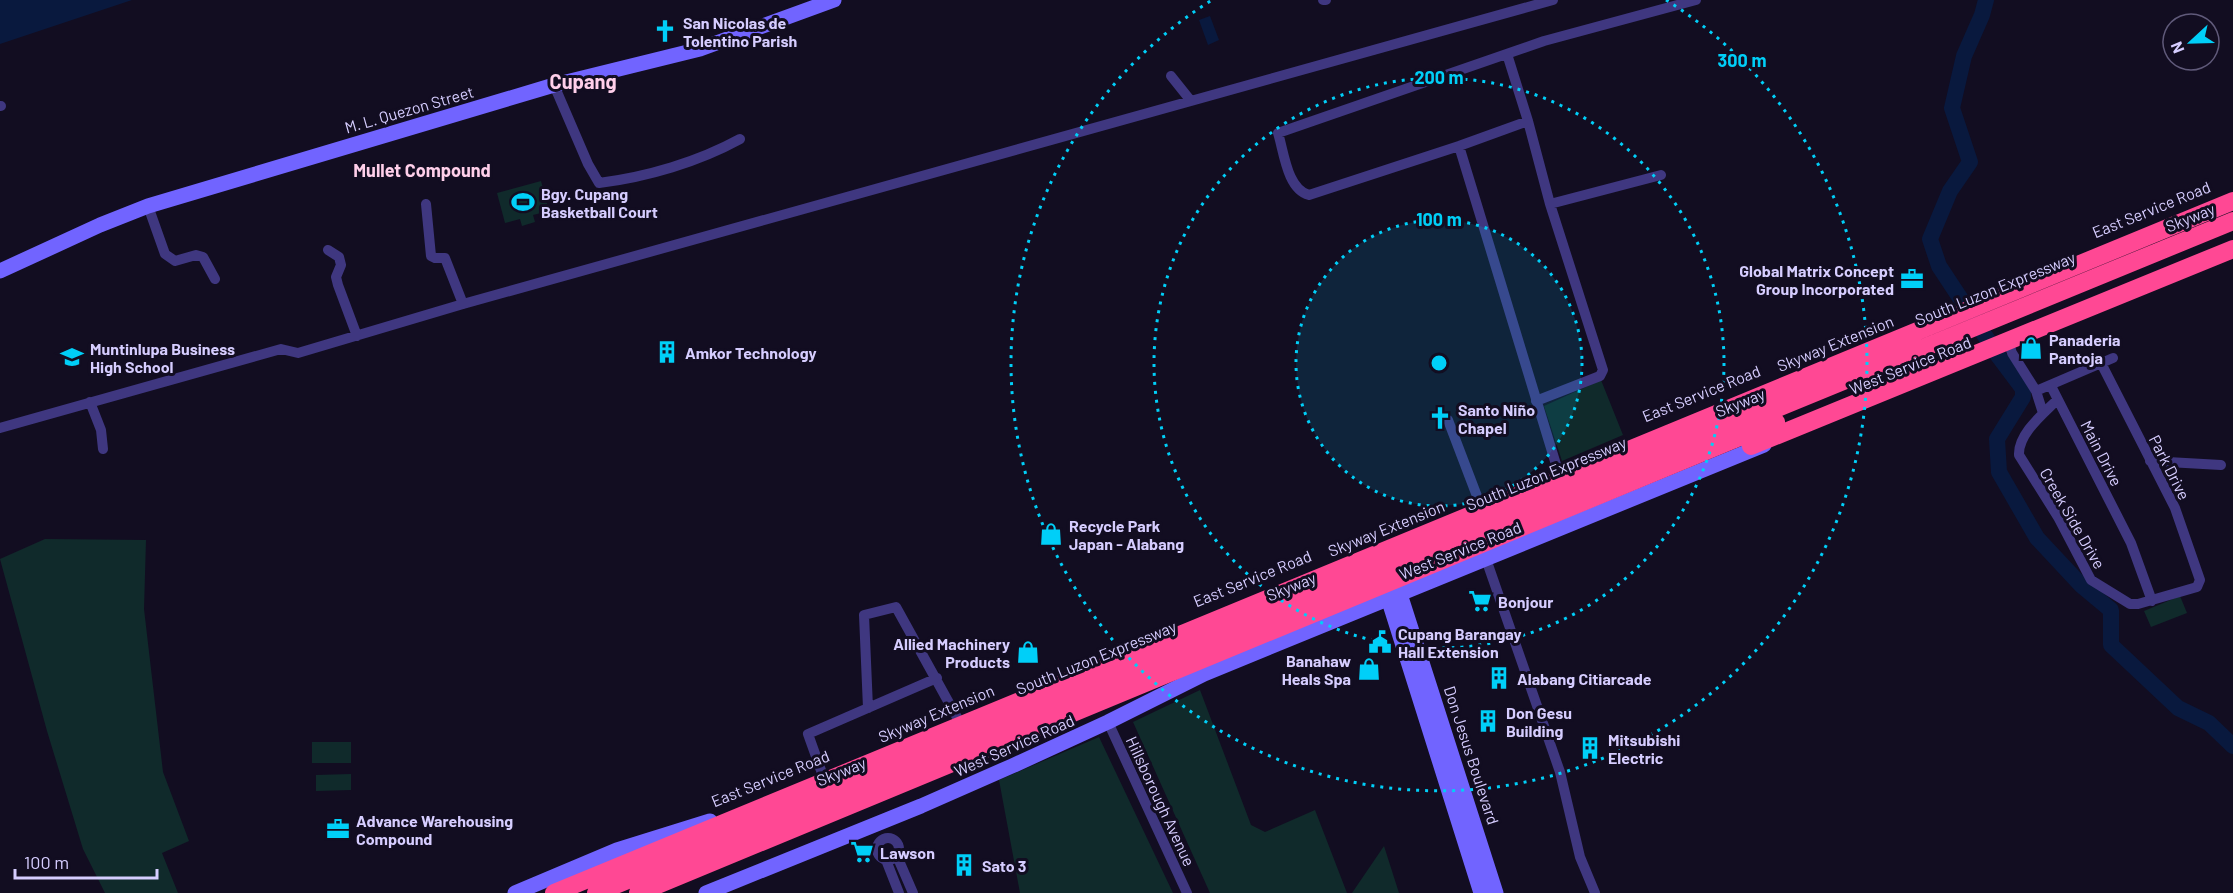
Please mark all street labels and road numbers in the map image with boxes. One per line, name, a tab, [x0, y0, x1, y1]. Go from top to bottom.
street label: M. L. Quezon Street	[342, 81, 476, 137]
street label: East Service Road	[2089, 177, 2213, 241]
street label: Skyway	[2163, 198, 2218, 235]
street label: South Luzon Expressway	[1912, 247, 2079, 329]
street label: Skyway Extension	[1774, 311, 1896, 375]
street label: West Service Road	[1846, 332, 1974, 398]
street label: East Service Road	[1639, 361, 1763, 425]
street label: Skyway	[1713, 383, 1768, 420]
street label: Main Drive	[2077, 417, 2127, 489]
street label: Park Drive	[2146, 431, 2194, 503]
street label: South Luzon Expressway	[1463, 432, 1630, 514]
street label: Creek Side Drive	[2036, 464, 2110, 572]
street label: Skyway Extension	[1325, 496, 1447, 560]
street label: West Service Road	[1396, 517, 1524, 583]
street label: East Service Road	[1190, 546, 1314, 610]
street label: Skyway	[1264, 567, 1319, 604]
street label: South Luzon Expressway	[1013, 616, 1180, 698]
street label: Skyway Extension	[875, 680, 997, 746]
street label: Don Jesus Boulevard	[1441, 683, 1503, 827]
street label: West Service Road	[951, 710, 1077, 780]
street label: Hillsborough Avenue	[1123, 733, 1199, 869]
street label: East Service Road	[708, 746, 832, 810]
street label: Skyway	[814, 752, 869, 789]

